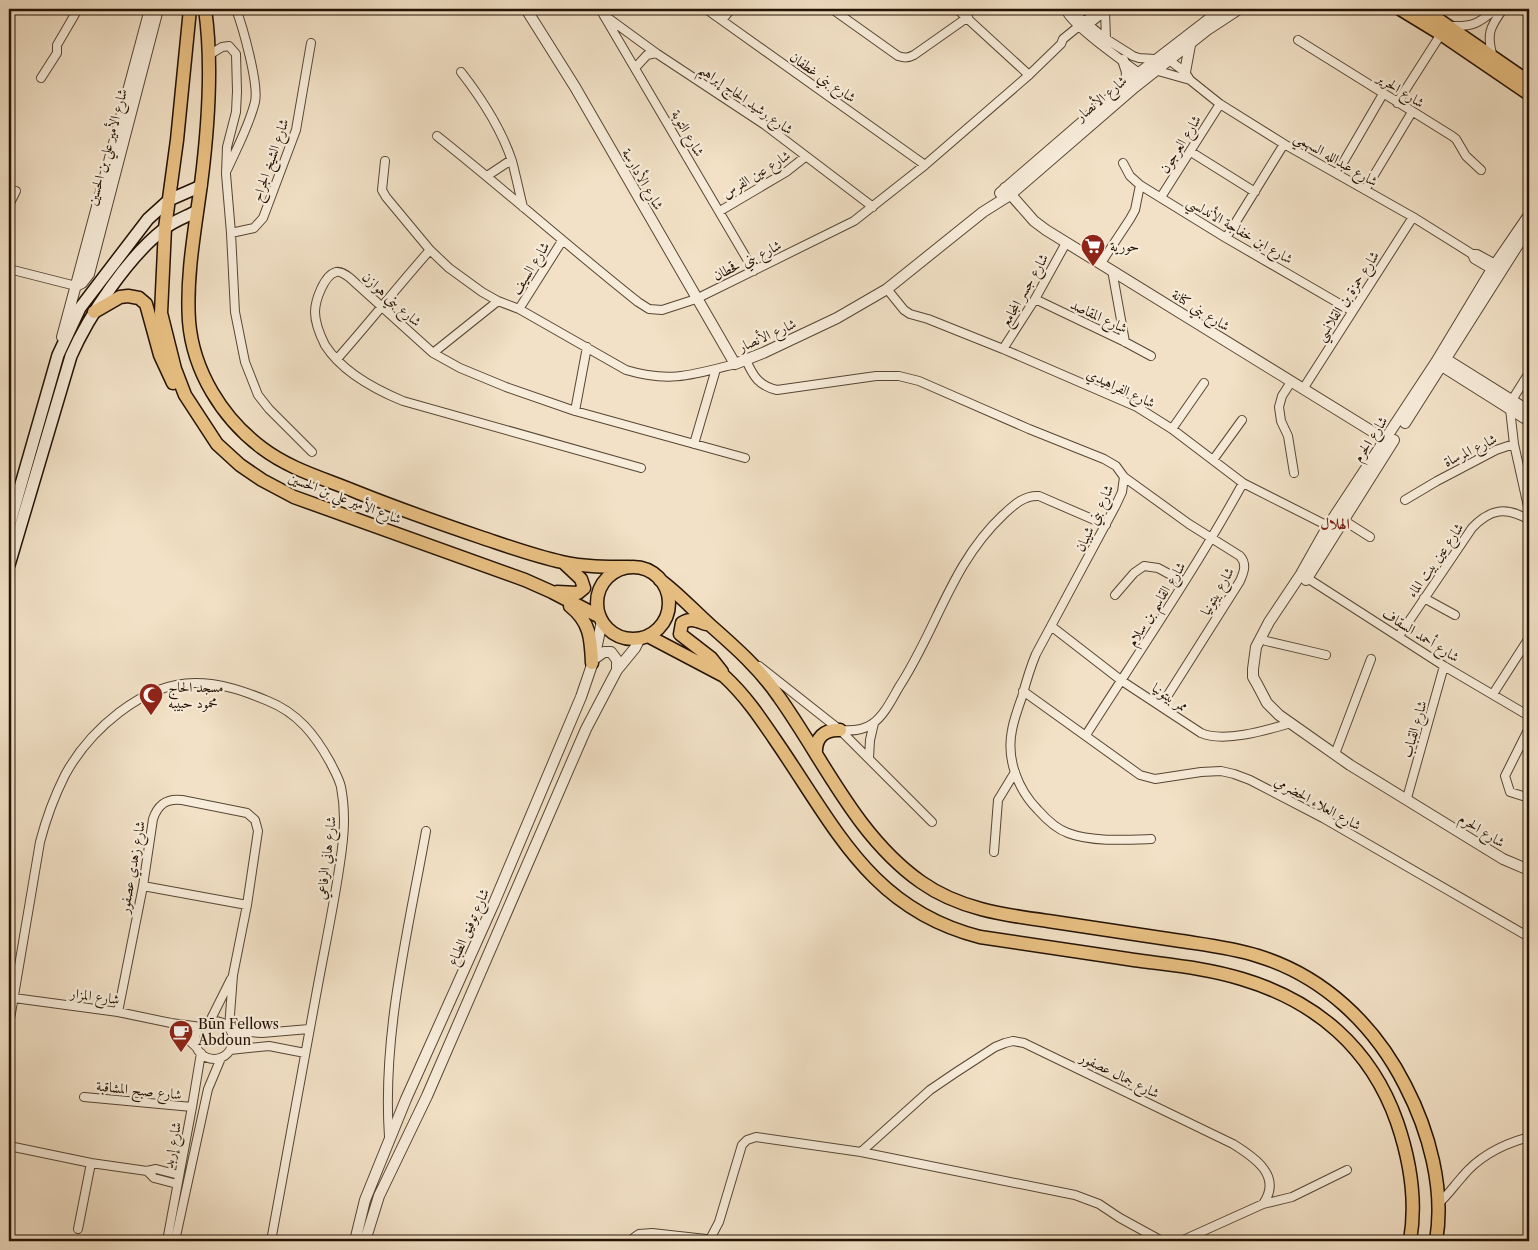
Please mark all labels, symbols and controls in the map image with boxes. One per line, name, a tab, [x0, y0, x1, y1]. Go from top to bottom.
street label: شارع بني غطفان	[784, 48, 860, 110]
street label: شارع رشيد الحاج إبراهيم	[692, 60, 797, 142]
street label: شارع الحرير	[1371, 67, 1428, 114]
street label: شارع الأنصار	[1069, 71, 1132, 128]
street label: شارع الأمير علي بن الحسين	[82, 86, 135, 208]
street label: شارع التوبة	[665, 106, 709, 161]
street label: شارع العرجون	[1155, 111, 1208, 178]
street label: شارع الشيخ الجراح	[247, 116, 296, 205]
street label: شارع عبدالله السهمي	[1289, 128, 1381, 194]
street label: شارع الأدارسة	[616, 144, 669, 215]
street label: شارع عين الفرس	[718, 146, 795, 205]
street label: شارع ابن خفاجة الأندلسي	[1181, 191, 1297, 272]
supermarket icon: حورية	[1080, 233, 1106, 267]
street label: شارع بني قحطان	[710, 236, 786, 288]
place label: حورية	[1110, 237, 1139, 255]
street label: شارع السيف	[507, 238, 556, 299]
street label: شارع حمزة بن القلانسي	[1311, 247, 1387, 347]
street label: شارع جسر المجامع	[996, 250, 1057, 332]
street label: شارع بني هوازن	[356, 268, 425, 333]
street label: شارع بني كنانة	[1166, 285, 1233, 338]
street label: شارع المقاصد	[1066, 295, 1130, 340]
street label: شارع الأنصار	[733, 313, 800, 359]
street label: شارع الفراهيدي	[1083, 364, 1158, 414]
street label: شارع الحرم	[1349, 413, 1395, 467]
street label: شارع المرساة	[1440, 429, 1501, 473]
street label: شارع الأمير علي بن الحسين	[284, 467, 405, 532]
street label: شارع بني شيبان	[1071, 482, 1121, 556]
district label: الهلال	[1320, 514, 1350, 533]
street label: شارع عين بيت الماء	[1403, 519, 1470, 603]
street label: شارع القاسم بن سلام	[1123, 558, 1193, 652]
street label: شارع بيتونيا	[1196, 564, 1241, 620]
street label: شارع أحمد السقاف	[1378, 603, 1463, 668]
place label: مسجد الحاج محمود حبيبه	[168, 678, 224, 712]
street label: ممر بيتونيا	[1149, 679, 1191, 715]
mosque icon: مسجد الحاج محمود حبيبه	[138, 682, 164, 716]
street label: شارع القباب	[1397, 698, 1434, 760]
street label: شارع العلاء الحضرمي	[1270, 772, 1364, 837]
street label: شارع الحرم	[1453, 809, 1508, 855]
street label: شارع هاني الرفاعي	[312, 815, 343, 901]
street label: شارع زهدي عصفور	[115, 819, 152, 917]
street label: شارع توفيق الطباع	[443, 886, 496, 970]
street label: شارع المزار	[67, 983, 121, 1011]
place label: Būn Fellows Abdoun	[197, 1015, 279, 1049]
cafe icon: Būn Fellows Abdoun	[168, 1019, 194, 1053]
street label: شارع جمال عصفور	[1074, 1047, 1163, 1105]
street label: شارع صبح المشاقبة	[95, 1077, 183, 1107]
street label: شارع إربد	[159, 1120, 188, 1170]

